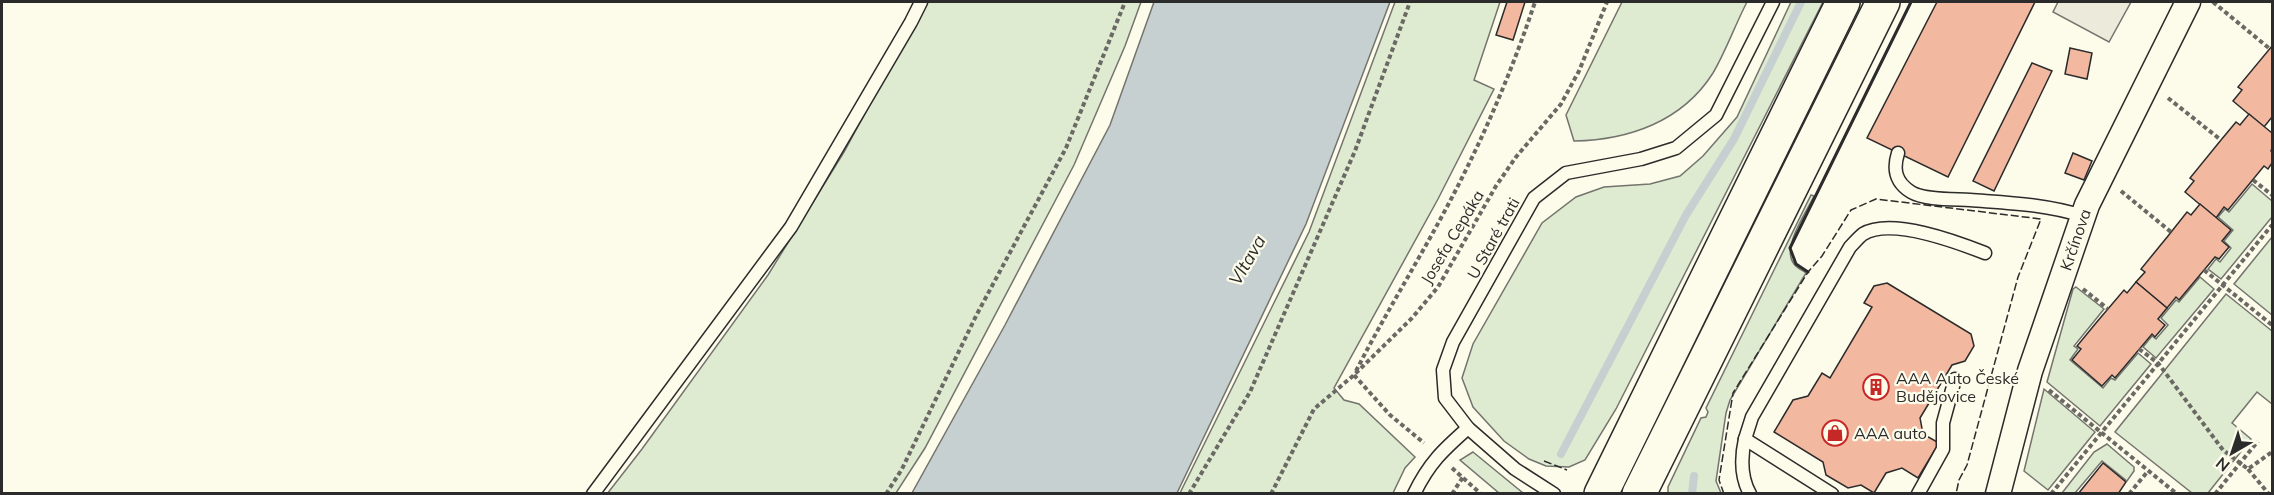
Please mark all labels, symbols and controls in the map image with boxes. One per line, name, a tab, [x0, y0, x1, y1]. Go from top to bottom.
street label: Josefa Cepáka	[1416, 186, 1488, 288]
street label: U Staré trati	[1462, 194, 1524, 282]
street label: Krčínova	[2055, 206, 2095, 273]
water label: Vltava	[1224, 231, 1271, 289]
place label: AAA Auto České Budějovice	[1896, 368, 2019, 406]
building icon: AAA Auto České Budějovice	[1861, 372, 1891, 402]
shop icon: AAA auto	[1820, 418, 1850, 448]
place label: AAA auto	[1854, 423, 1927, 443]
north arrow	[2202, 423, 2262, 483]
text: N	[2212, 453, 2234, 476]

